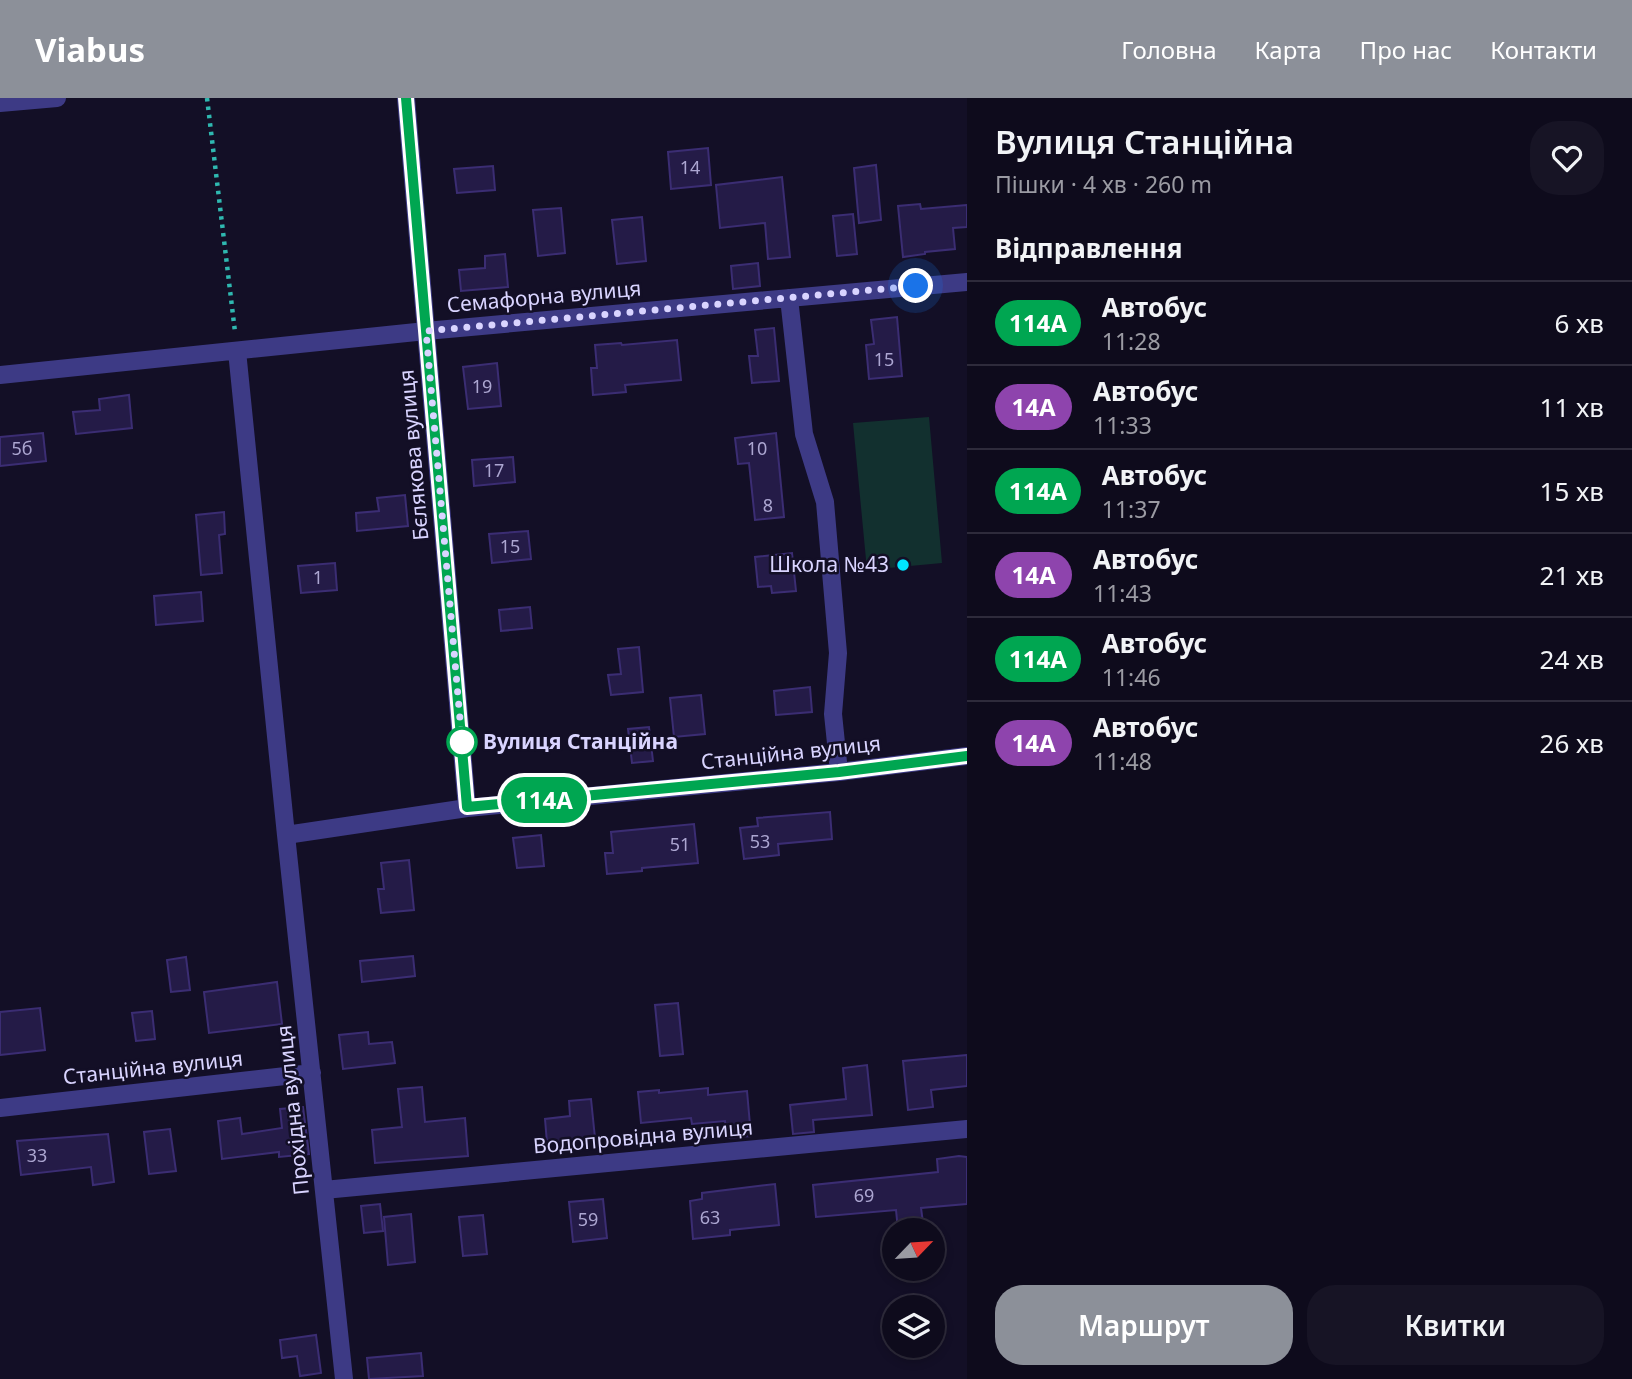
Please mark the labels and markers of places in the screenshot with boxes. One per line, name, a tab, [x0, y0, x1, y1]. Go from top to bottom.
place label: Школа №43	[769, 550, 889, 578]
marker: Школа №43	[895, 557, 911, 573]
marker: Вулиця Станційна	[447, 727, 477, 757]
place label: Вулиця Станційна	[483, 727, 678, 755]

